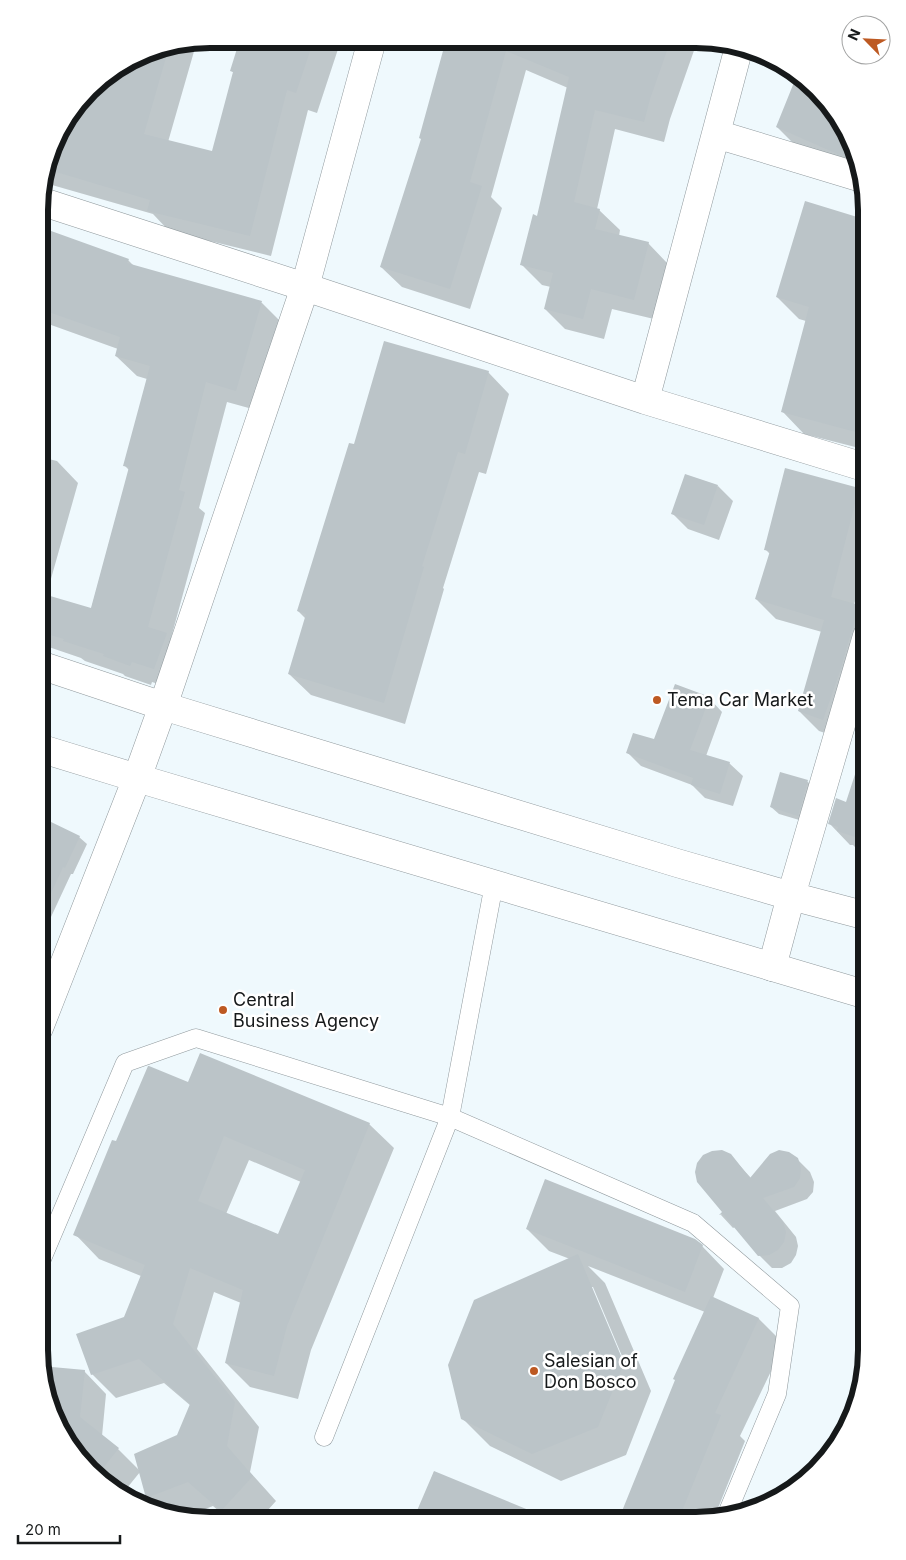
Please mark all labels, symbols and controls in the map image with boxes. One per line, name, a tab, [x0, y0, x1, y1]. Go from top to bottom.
north arrow	[841, 15, 891, 65]
text: N	[844, 26, 864, 43]
place label: Tema Car Market	[667, 689, 813, 710]
marker: Tema Car Market	[651, 694, 663, 706]
place label: Central Business Agency	[233, 989, 379, 1031]
marker: Central Business Agency	[217, 1004, 229, 1016]
place label: Salesian of Don Bosco	[544, 1350, 638, 1392]
marker: Salesian of Don Bosco	[528, 1365, 540, 1377]
scale bar	[18, 1512, 120, 1544]
text: 20 m	[25, 1520, 61, 1539]

